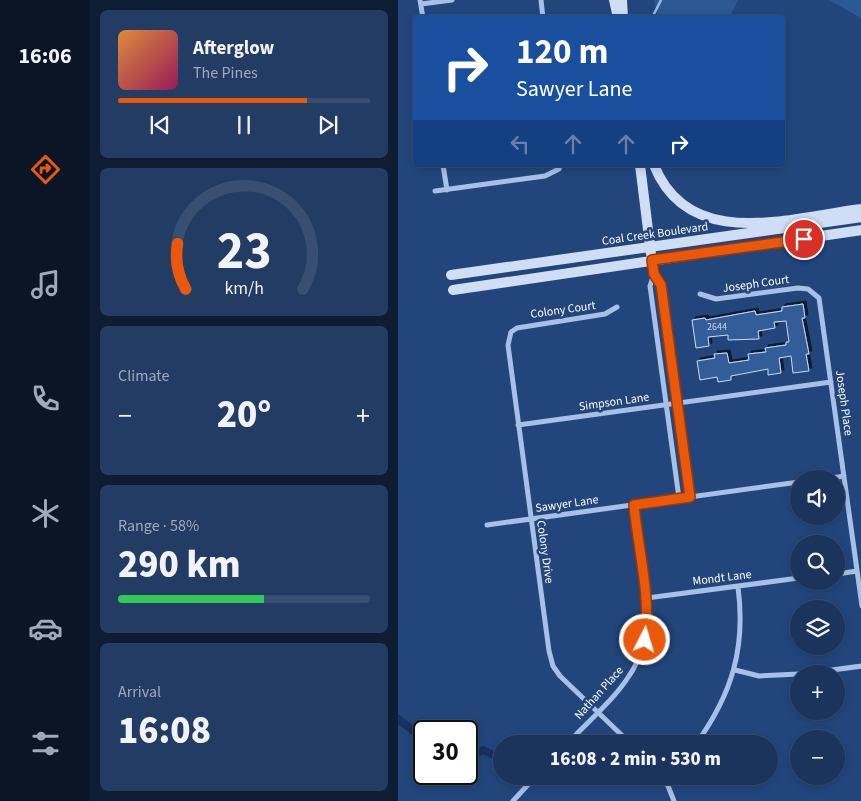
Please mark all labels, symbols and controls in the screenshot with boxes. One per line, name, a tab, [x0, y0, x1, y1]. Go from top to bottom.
text: 120 m	[516, 27, 608, 77]
text: Afterglow	[193, 35, 274, 62]
icon: right	[433, 35, 498, 100]
text: 16:06	[18, 40, 72, 72]
text: The Pines	[193, 62, 258, 84]
text: Sawyer Lane	[516, 73, 633, 105]
icon: previous	[146, 111, 174, 139]
icon: pause	[230, 111, 258, 139]
icon: next	[314, 111, 342, 139]
icon: left	[506, 130, 534, 158]
icon: ahead	[559, 130, 587, 158]
icon: ahead	[612, 130, 640, 158]
icon: right	[665, 130, 693, 158]
icon: directions	[28, 152, 63, 187]
text: 23	[217, 215, 271, 289]
street label: Coal Creek Boulevard	[601, 218, 709, 250]
pin	[783, 218, 825, 260]
icon: arrive	[790, 225, 818, 253]
icon: music	[28, 267, 63, 302]
street label: Joseph Court	[722, 271, 790, 297]
text: km/h	[224, 276, 264, 301]
street label: Colony Court	[529, 297, 597, 323]
house number: 2644	[707, 320, 727, 334]
text: Climate	[118, 365, 169, 387]
street label: Joseph Place	[831, 369, 857, 437]
icon: phone	[28, 381, 63, 416]
text: 20°	[217, 388, 271, 442]
street label: Simpson Lane	[578, 389, 650, 415]
text: −	[118, 396, 132, 436]
text: +	[356, 396, 370, 436]
map controls	[790, 470, 845, 785]
button: sound	[790, 470, 845, 525]
street label: Sawyer Lane	[534, 491, 600, 517]
icon: climate	[28, 496, 63, 531]
text: Range · 58%	[118, 515, 199, 537]
street label: Colony Drive	[532, 519, 558, 585]
button: search	[790, 535, 845, 590]
text: 290 km	[118, 538, 240, 592]
street label: Mondt Lane	[692, 566, 753, 590]
button: layers	[790, 600, 845, 655]
icon: car	[28, 611, 63, 646]
position arrow	[618, 613, 670, 665]
street label: Nathan Place	[570, 663, 628, 723]
button: +	[790, 665, 845, 720]
text: Arrival	[118, 681, 161, 703]
text: 16:08	[118, 704, 211, 758]
speed limit sign: 30	[413, 720, 478, 785]
icon: filters	[28, 726, 63, 761]
button: −	[790, 730, 845, 785]
text: 16:08 · 2 min · 530 m	[550, 746, 721, 773]

